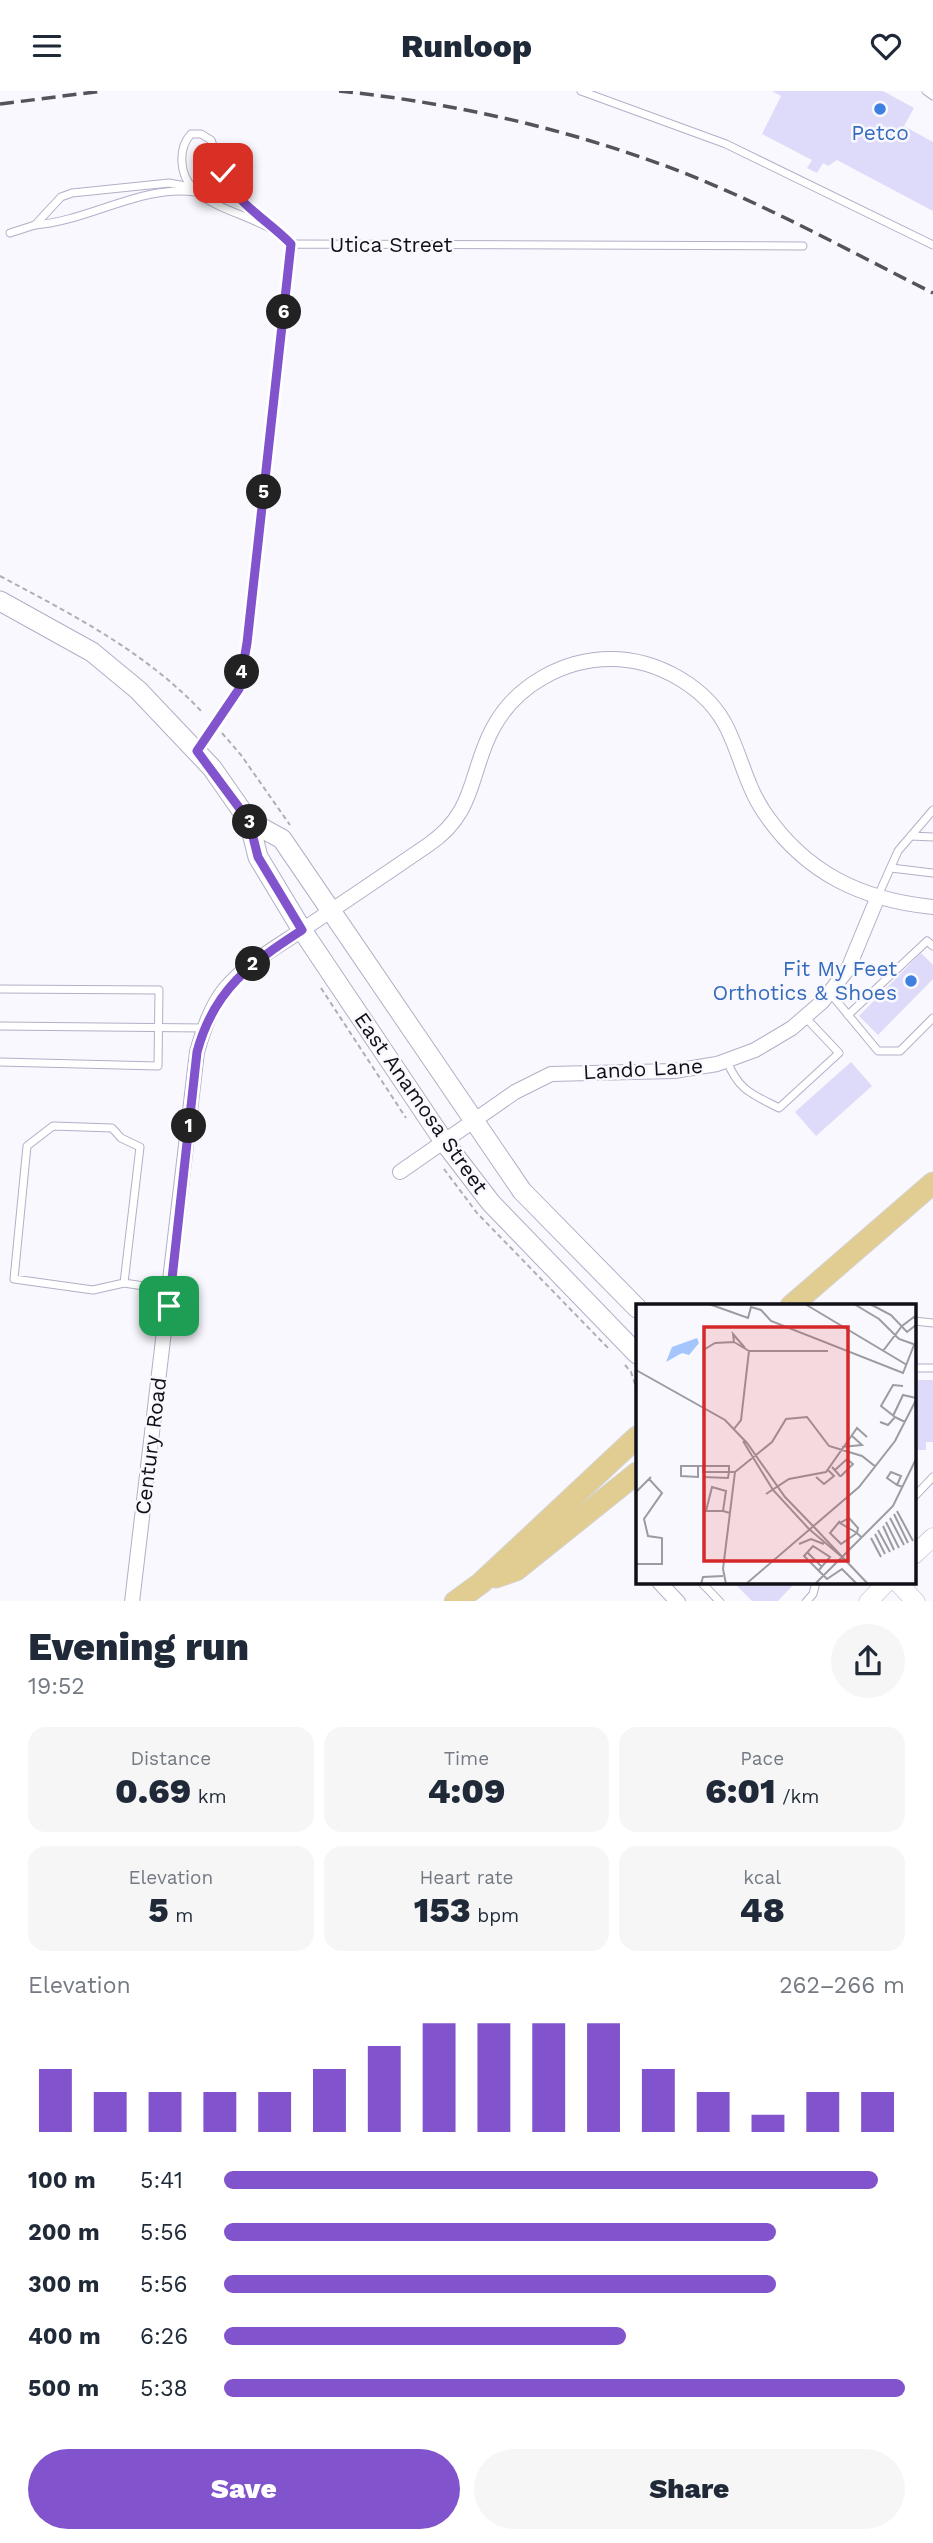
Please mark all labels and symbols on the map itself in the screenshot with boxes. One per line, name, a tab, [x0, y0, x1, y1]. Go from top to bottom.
marker: Petco	[872, 101, 888, 117]
place label: Petco	[851, 120, 909, 145]
pin	[193, 143, 253, 203]
street label: Utica Street	[330, 232, 453, 257]
pin: 6	[266, 295, 302, 329]
pin: 5	[246, 475, 282, 509]
pin: 4	[224, 655, 260, 689]
pin: 3	[232, 805, 268, 839]
pin: 2	[236, 947, 270, 981]
place label: Fit My Feet Orthotics & Shoes	[712, 956, 897, 1005]
marker: Fit My Feet Orthotics & Shoes	[903, 973, 919, 989]
street label: East Anamosa Street	[349, 1007, 494, 1198]
street label: Lando Lane	[582, 1053, 704, 1084]
pin: 1	[172, 1109, 206, 1143]
pin	[139, 1276, 199, 1336]
inset map	[636, 1304, 916, 1584]
street label: Century Road	[130, 1376, 171, 1516]

